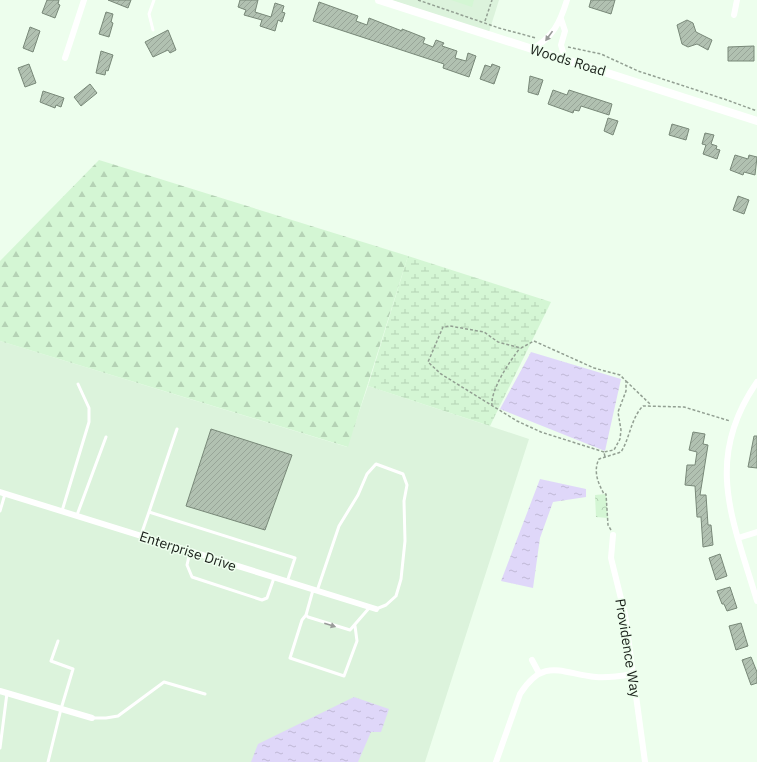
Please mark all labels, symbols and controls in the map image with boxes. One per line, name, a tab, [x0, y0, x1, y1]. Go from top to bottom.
one-way arrow	[545, 31, 553, 41]
street label: Woods Road	[528, 40, 608, 80]
street label: Enterprise Drive	[137, 527, 239, 575]
street label: Providence Way	[611, 597, 645, 699]
one-way arrow	[325, 622, 337, 628]

